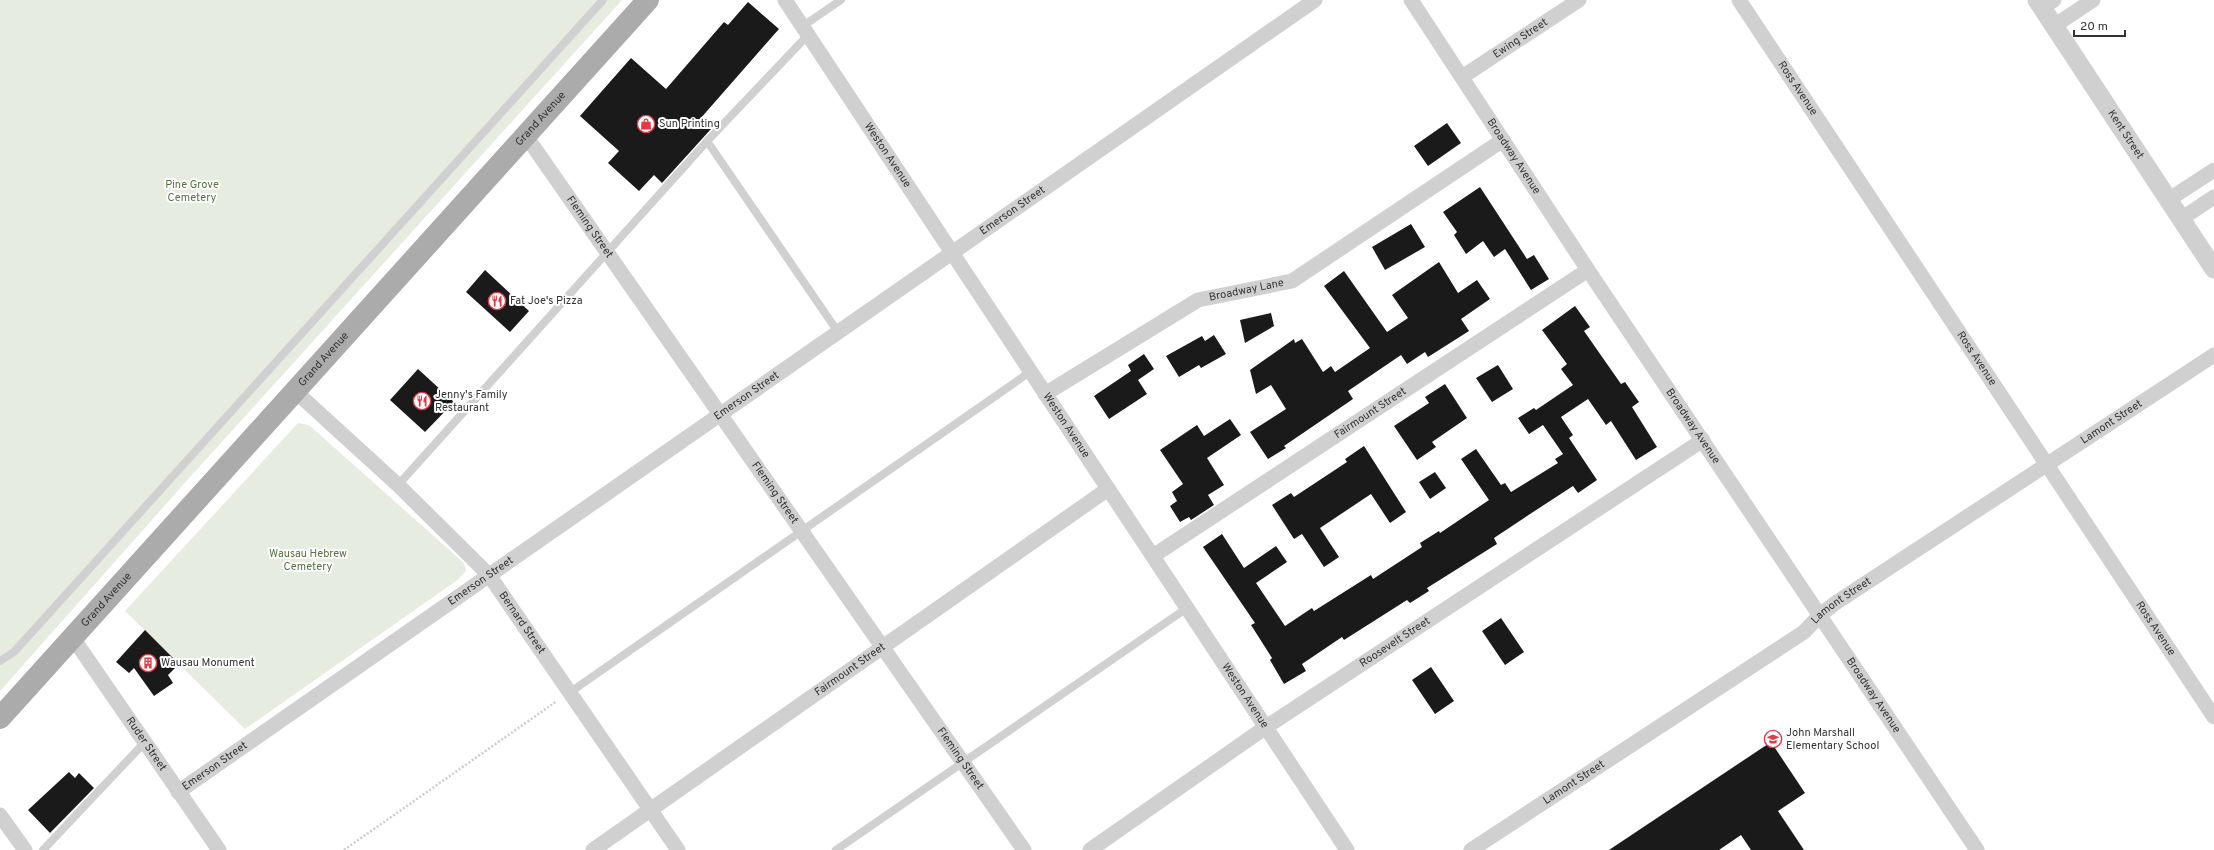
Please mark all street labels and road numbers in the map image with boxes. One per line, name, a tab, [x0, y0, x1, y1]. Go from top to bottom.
street label: Ewing Street	[1490, 15, 1550, 62]
street label: Ross Avenue	[1774, 59, 1821, 118]
street label: Grand Avenue	[512, 89, 569, 149]
street label: Kent Street	[2104, 107, 2147, 162]
street label: Broadway Avenue	[1484, 116, 1544, 197]
street label: Weston Avenue	[861, 120, 914, 190]
street label: Emerson Street	[977, 183, 1048, 238]
street label: Fleming Street	[563, 193, 616, 261]
street label: Broadway Lane	[1208, 276, 1285, 305]
street label: Grand Avenue	[295, 329, 352, 390]
street label: Ross Avenue	[1953, 329, 2000, 388]
street label: Emerson Street	[711, 368, 782, 424]
street label: Fairmount Street	[1332, 384, 1409, 442]
street label: Broadway Avenue	[1662, 386, 1723, 467]
street label: Weston Avenue	[1040, 390, 1093, 461]
street label: Lamont Street	[2078, 397, 2145, 447]
street label: Fleming Street	[748, 459, 801, 527]
street label: Emerson Street	[445, 553, 516, 609]
street label: Grand Avenue	[78, 570, 135, 630]
street label: Lamont Street	[1808, 574, 1874, 627]
street label: Bernard Street	[495, 589, 548, 657]
street label: Ross Avenue	[2132, 599, 2179, 659]
street label: Roosevelt Street	[1357, 614, 1433, 671]
street label: Fairmount Street	[812, 640, 888, 699]
street label: Broadway Avenue	[1843, 655, 1904, 736]
street label: Weston Avenue	[1218, 660, 1272, 731]
street label: Ruder Street	[123, 714, 170, 774]
street label: Fleming Street	[934, 725, 987, 792]
street label: Emerson Street	[180, 739, 250, 794]
street label: Lamont Street	[1540, 757, 1607, 808]

